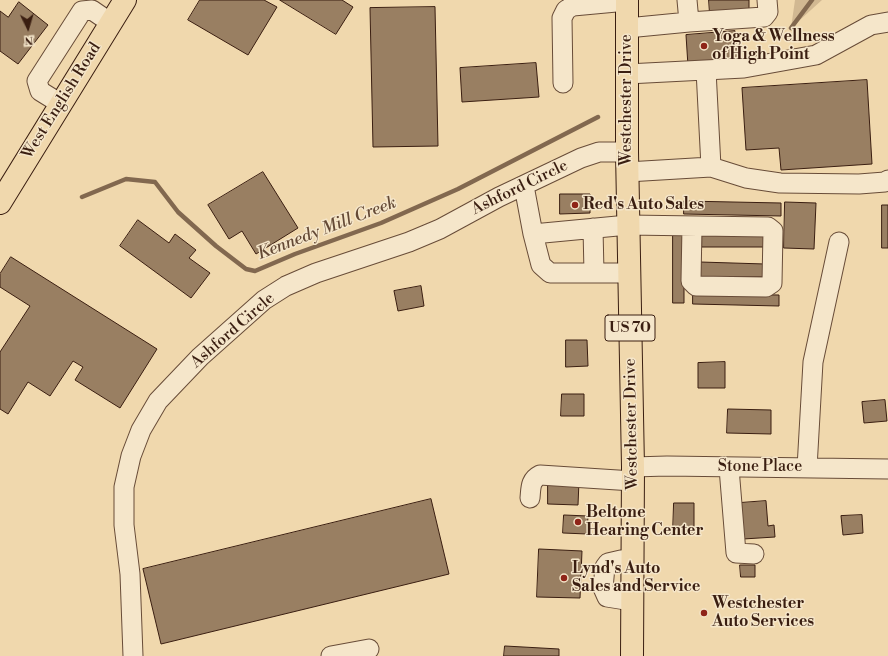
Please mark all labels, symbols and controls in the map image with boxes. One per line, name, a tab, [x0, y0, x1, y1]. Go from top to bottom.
north arrow	[8, 8, 48, 48]
place label: Yoga & Wellness of High Point	[712, 27, 835, 65]
text: N	[24, 33, 34, 47]
street label: Westchester Drive	[617, 34, 637, 166]
street label: West English Road	[18, 39, 106, 163]
marker: Yoga & Wellness of High Point	[699, 41, 709, 51]
street label: Ashford Circle	[469, 156, 571, 220]
water label: Kennedy Mill Creek	[255, 193, 399, 265]
place label: Red's Auto Sales	[583, 195, 704, 215]
marker: Red's Auto Sales	[570, 200, 580, 210]
street label: Ashford Circle	[187, 289, 279, 373]
road number: US 70	[605, 315, 655, 341]
street label: Westchester Drive	[621, 358, 643, 490]
street label: Stone Place	[718, 457, 802, 477]
place label: Beltone Hearing Center	[586, 503, 703, 541]
marker: Beltone Hearing Center	[573, 517, 583, 527]
place label: Lynd's Auto Sales and Service	[572, 559, 700, 597]
marker: Lynd's Auto Sales and Service	[559, 573, 569, 583]
place label: Westchester Auto Services	[712, 594, 814, 632]
marker: Westchester Auto Services	[699, 608, 709, 618]

